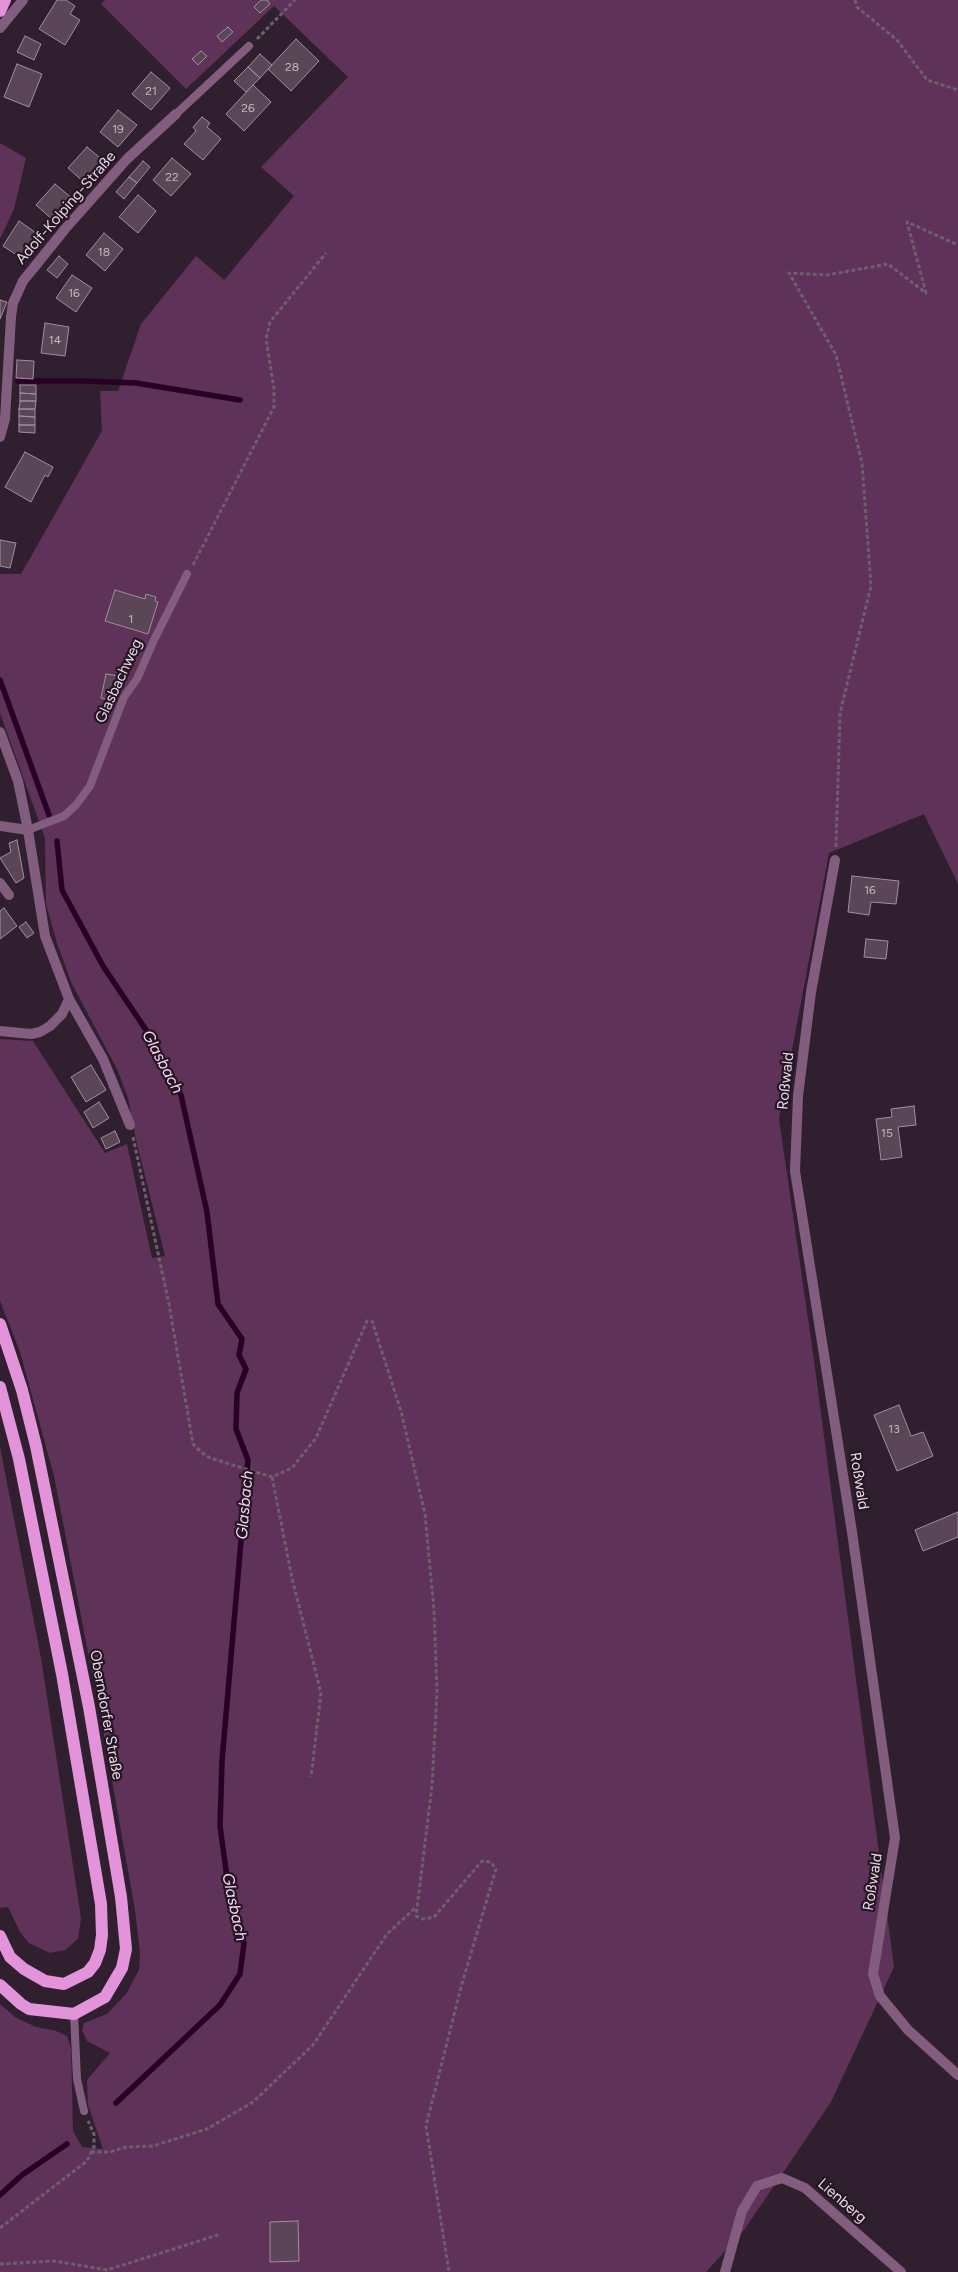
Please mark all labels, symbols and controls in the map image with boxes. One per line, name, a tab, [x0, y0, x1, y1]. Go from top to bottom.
house number: 28	[285, 60, 299, 74]
house number: 21	[145, 84, 157, 98]
house number: 26	[241, 101, 255, 115]
house number: 19	[112, 122, 124, 136]
street label: Adolf-Kolping-Straße	[12, 148, 120, 268]
house number: 22	[165, 170, 179, 184]
house number: 18	[98, 245, 110, 259]
house number: 16	[68, 286, 80, 300]
house number: 14	[49, 333, 61, 347]
house number: 1	[129, 612, 133, 626]
street label: Glasbachweg	[92, 636, 146, 726]
house number: 16	[864, 883, 876, 897]
water label: Glasbach	[137, 1027, 187, 1097]
street label: Roßwald	[774, 1051, 798, 1111]
house number: 15	[881, 1126, 893, 1140]
house number: 13	[888, 1422, 900, 1436]
street label: Roßwald	[846, 1451, 872, 1511]
water label: Glasbach	[232, 1470, 258, 1540]
street label: Oberndorfer Straße	[86, 1649, 126, 1781]
street label: Roßwald	[860, 1852, 886, 1912]
water label: Glasbach	[217, 1871, 251, 1943]
street label: Lienberg	[814, 2175, 870, 2227]

